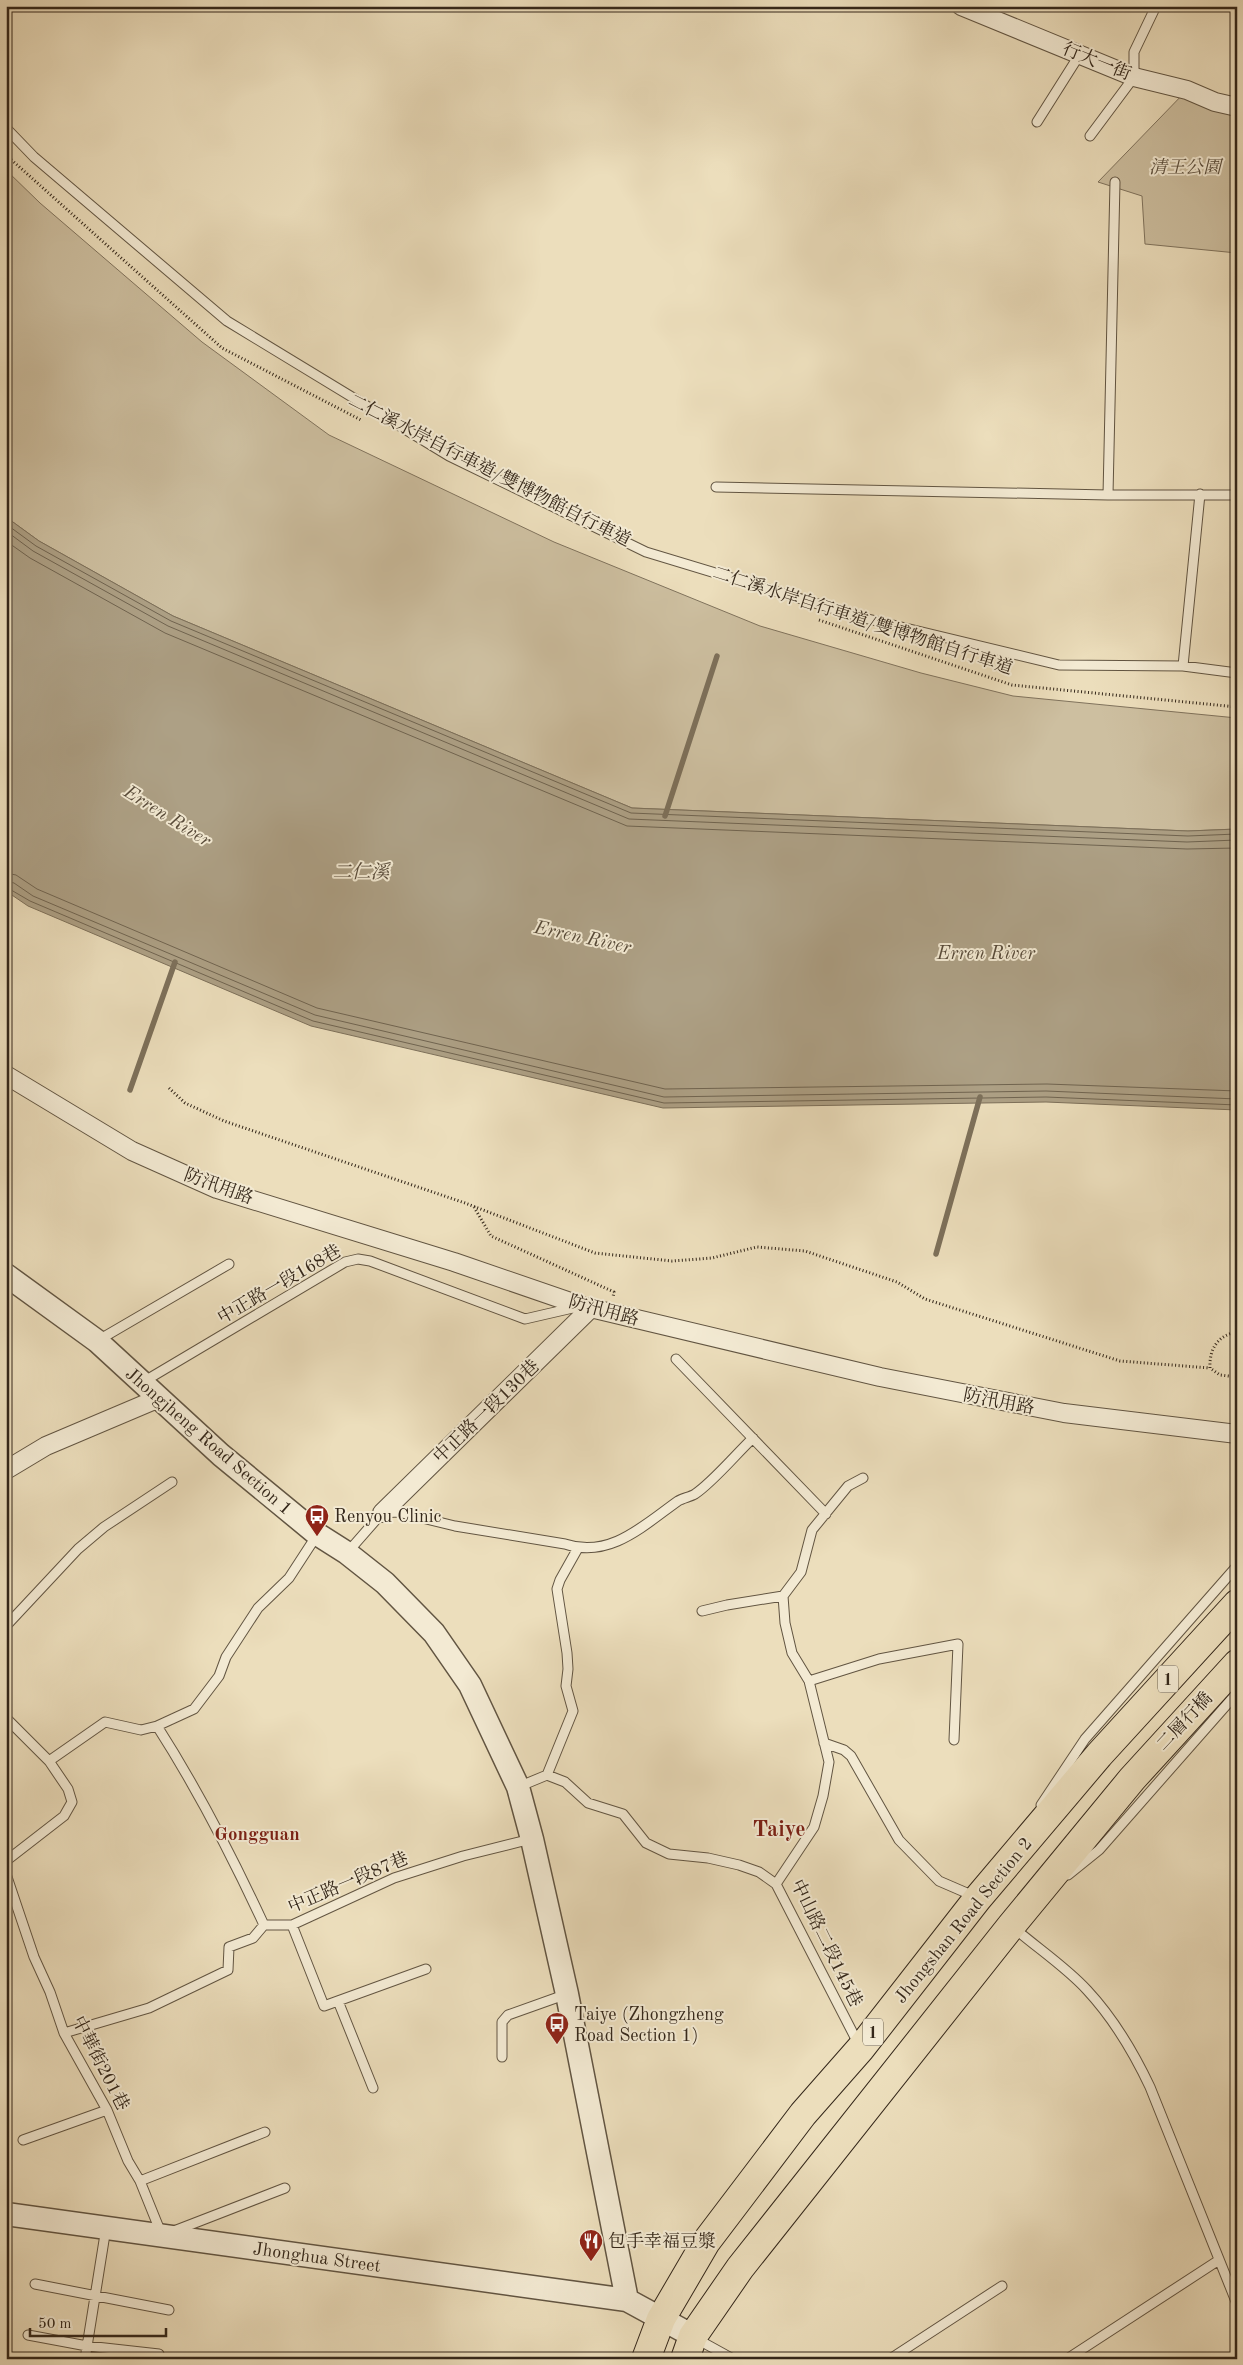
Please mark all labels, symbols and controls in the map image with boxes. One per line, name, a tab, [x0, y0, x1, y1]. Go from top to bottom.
street label: 行大一街	[1060, 38, 1134, 84]
park label: 清王公園	[1149, 157, 1224, 177]
street label: 二仁溪水岸自行車道/雙博物館自行車道	[346, 390, 634, 550]
street label: 二仁溪水岸自行車道/雙博物館自行車道	[711, 562, 1015, 678]
water label: Erren River	[119, 782, 214, 852]
water label: 二仁溪	[332, 862, 391, 883]
water label: Erren River	[531, 919, 633, 958]
water label: Erren River	[936, 945, 1036, 964]
street label: 防汛用路	[182, 1164, 256, 1208]
street label: 中正路一段168巷	[214, 1241, 344, 1327]
street label: 防汛用路	[567, 1291, 641, 1329]
street label: 中正路一段130巷	[429, 1355, 543, 1467]
street label: Jhongjheng Road Section 1	[122, 1365, 295, 1519]
street label: 防汛用路	[962, 1384, 1036, 1418]
bus stop icon: Renyou Clinic	[304, 1503, 330, 1537]
place label: Renyou Clinic	[334, 1508, 442, 1526]
road number: 1	[1158, 1666, 1178, 1692]
street label: 二層行橋	[1152, 1688, 1216, 1754]
district label: Taiye	[752, 1819, 806, 1841]
district label: Gongguan	[214, 1826, 300, 1845]
street label: Jhongshan Road Section 2	[892, 1835, 1036, 2007]
street label: 中正路一段87巷	[285, 1848, 411, 1916]
street label: 中山路二段145巷	[787, 1876, 867, 2010]
place label: Taiye (Zhongzheng Road Section 1)	[574, 2005, 724, 2045]
bus stop icon: Taiye (Zhongzheng Road Section 1)	[544, 2011, 570, 2045]
street label: 中華街201巷	[69, 2012, 133, 2114]
road number: 1	[863, 2018, 883, 2045]
restaurant icon: 包手幸福豆漿	[578, 2228, 604, 2262]
place label: 包手幸福豆漿	[608, 2231, 716, 2251]
street label: Jhonghua Street	[252, 2240, 382, 2276]
scale bar	[30, 2305, 166, 2337]
text: 50 m	[38, 2317, 72, 2332]

